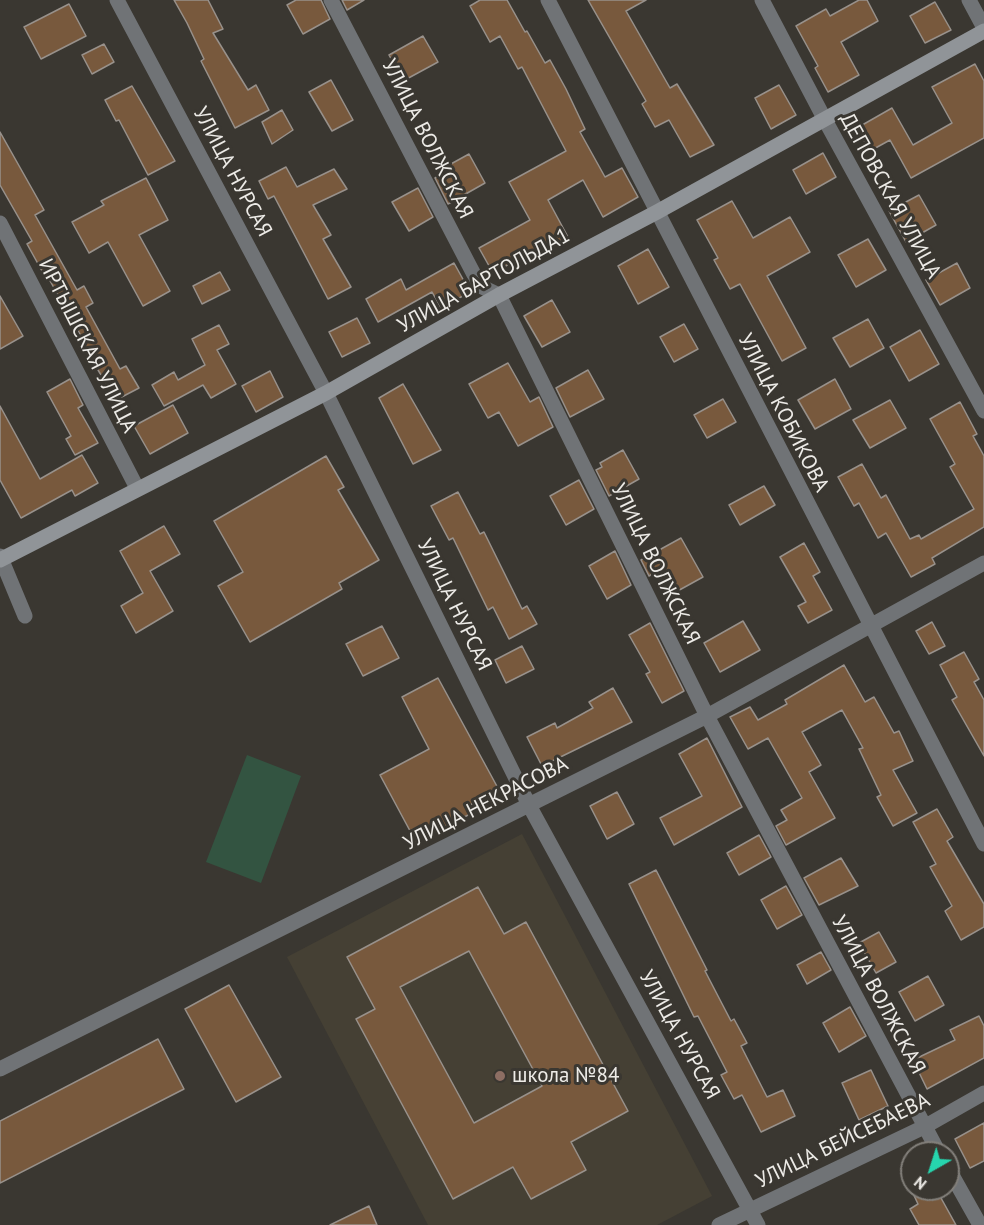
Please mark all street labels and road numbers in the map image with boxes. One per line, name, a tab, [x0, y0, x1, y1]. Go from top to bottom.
street label: УЛИЦА ВОЛЖСКАЯ	[376, 55, 478, 223]
street label: УЛИЦА НУРСАЯ	[187, 103, 277, 241]
street label: ДЕПОВСКАЯ УЛИЦА	[834, 109, 946, 283]
street label: УЛИЦА БАРТОЛЬДА1	[394, 223, 574, 339]
street label: ИРТЫШСКАЯ УЛИЦА	[32, 255, 142, 437]
street label: УЛИЦА КОБИКОВА	[732, 329, 834, 497]
street label: УЛИЦА ВОЛЖСКАЯ	[605, 479, 705, 649]
street label: УЛИЦА НУРСАЯ	[411, 535, 497, 675]
street label: УЛИЦА НЕКРАСОВА	[399, 752, 573, 856]
street label: УЛИЦА ВОЛЖСКАЯ	[826, 911, 930, 1079]
street label: УЛИЦА НУРСАЯ	[633, 966, 725, 1104]
street label: УЛИЦА БЕЙСЕБАЕВА	[752, 1088, 934, 1194]

